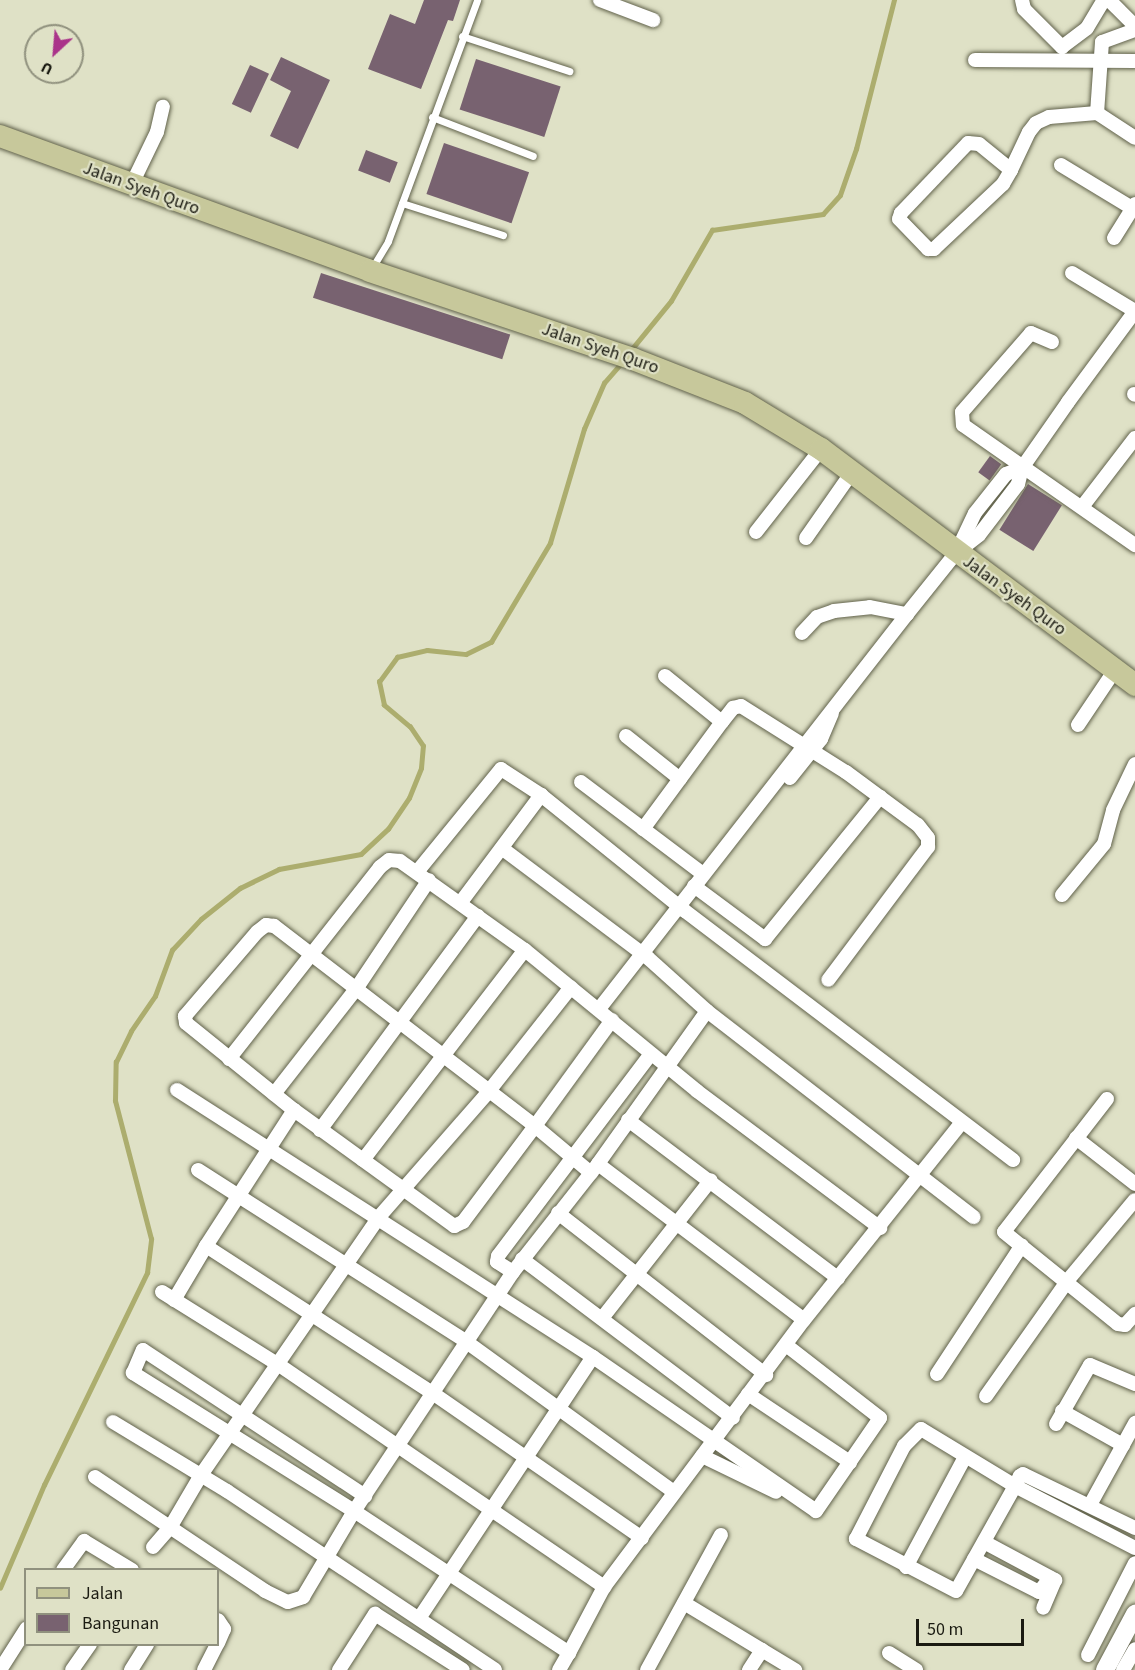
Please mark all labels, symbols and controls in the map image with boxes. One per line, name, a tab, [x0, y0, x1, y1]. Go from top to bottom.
north arrow	[24, 24, 84, 84]
text: U	[37, 56, 57, 81]
street label: Jalan Syeh Quro	[80, 158, 202, 220]
street label: Jalan Syeh Quro	[539, 319, 661, 379]
street label: Jalan Syeh Quro	[958, 551, 1070, 641]
legend	[24, 1568, 219, 1646]
text: Jalan	[82, 1581, 123, 1606]
scale bar	[919, 1607, 1027, 1645]
text: Bangunan	[82, 1611, 159, 1636]
text: 50 m	[927, 1617, 963, 1642]

